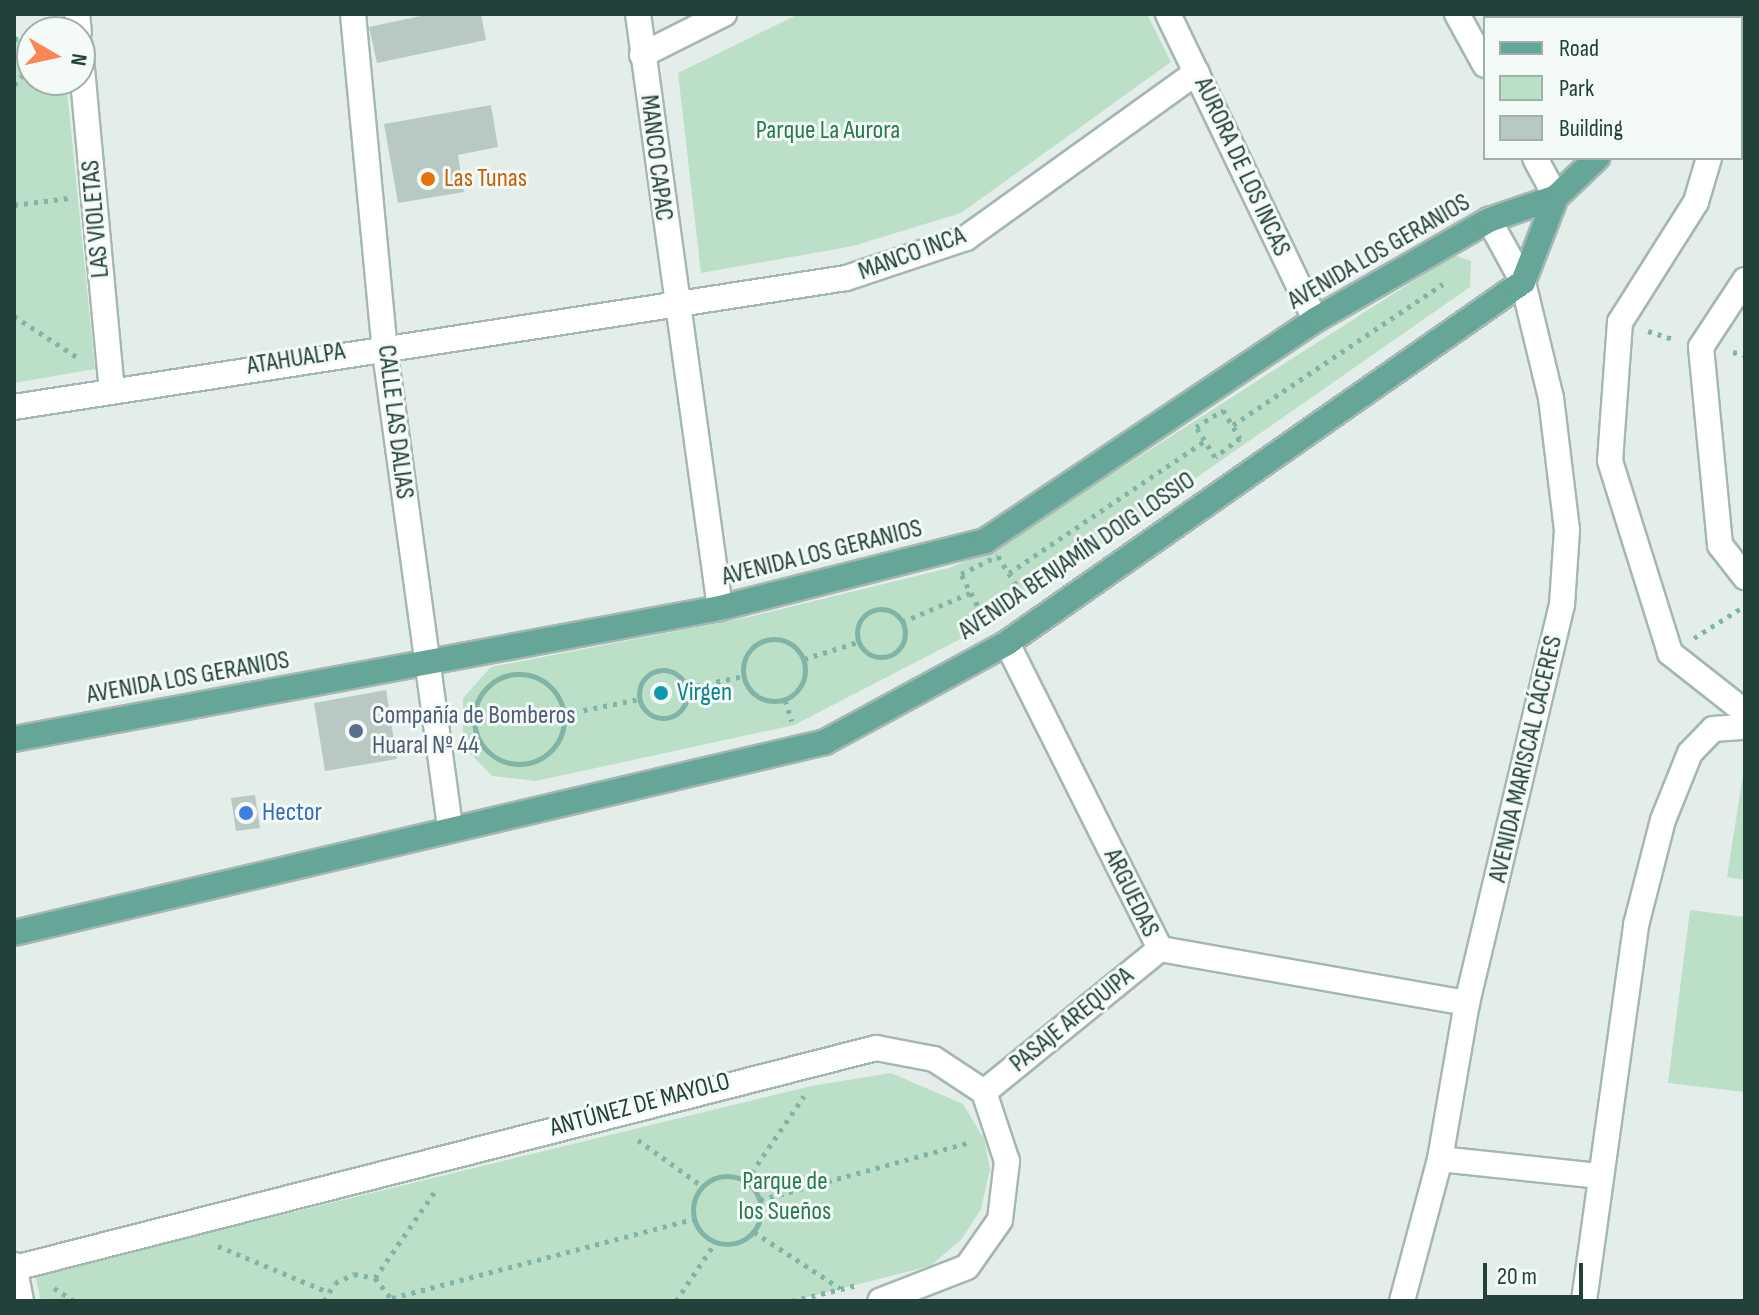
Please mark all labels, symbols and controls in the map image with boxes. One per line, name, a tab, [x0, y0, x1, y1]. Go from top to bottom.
north arrow	[16, 16, 96, 96]
legend	[1483, 16, 1743, 160]
text: Road	[1559, 34, 1599, 63]
text: N	[64, 52, 92, 67]
street label: AURORA DE LOS INCAS	[1187, 73, 1297, 261]
text: Park	[1559, 74, 1594, 103]
street label: MANCO CAPAC	[633, 93, 679, 223]
text: Building	[1559, 114, 1623, 143]
park label: Parque La Aurora	[756, 115, 900, 147]
street label: LAS VIOLETAS	[75, 159, 117, 279]
place label: Las Tunas	[444, 163, 527, 195]
marker: Las Tunas	[419, 170, 437, 188]
street label: AVENIDA LOS GERANIOS	[1282, 187, 1476, 317]
street label: MANCO INCA	[854, 220, 970, 288]
street label: ATAHUALPA	[245, 336, 347, 382]
street label: CALLE LAS DALIAS	[370, 343, 420, 501]
street label: AVENIDA BENJAMÍN DOIG LOSSIO	[953, 465, 1201, 647]
street label: AVENIDA LOS GERANIOS	[719, 513, 925, 593]
street label: AVENIDA MARISCAL CÁCERES	[1482, 633, 1570, 885]
street label: AVENIDA LOS GERANIOS	[84, 645, 292, 711]
place label: Virgen	[677, 677, 732, 709]
marker: Virgen	[652, 684, 670, 702]
place label: Compañía de Bomberos Huaral Nº 44	[372, 700, 576, 762]
marker: Compañía de Bomberos Huaral Nº 44	[347, 722, 365, 740]
place label: Hector	[262, 797, 322, 829]
marker: Hector	[237, 804, 255, 822]
street label: ARGUEDAS	[1096, 844, 1166, 942]
street label: PASAJE AREQUIPA	[1004, 961, 1140, 1079]
street label: ANTÚNEZ DE MAYOLO	[547, 1066, 733, 1144]
park label: Parque de los Sueños	[739, 1166, 831, 1228]
scale bar	[1487, 1247, 1587, 1297]
text: 20 m	[1497, 1262, 1537, 1291]

